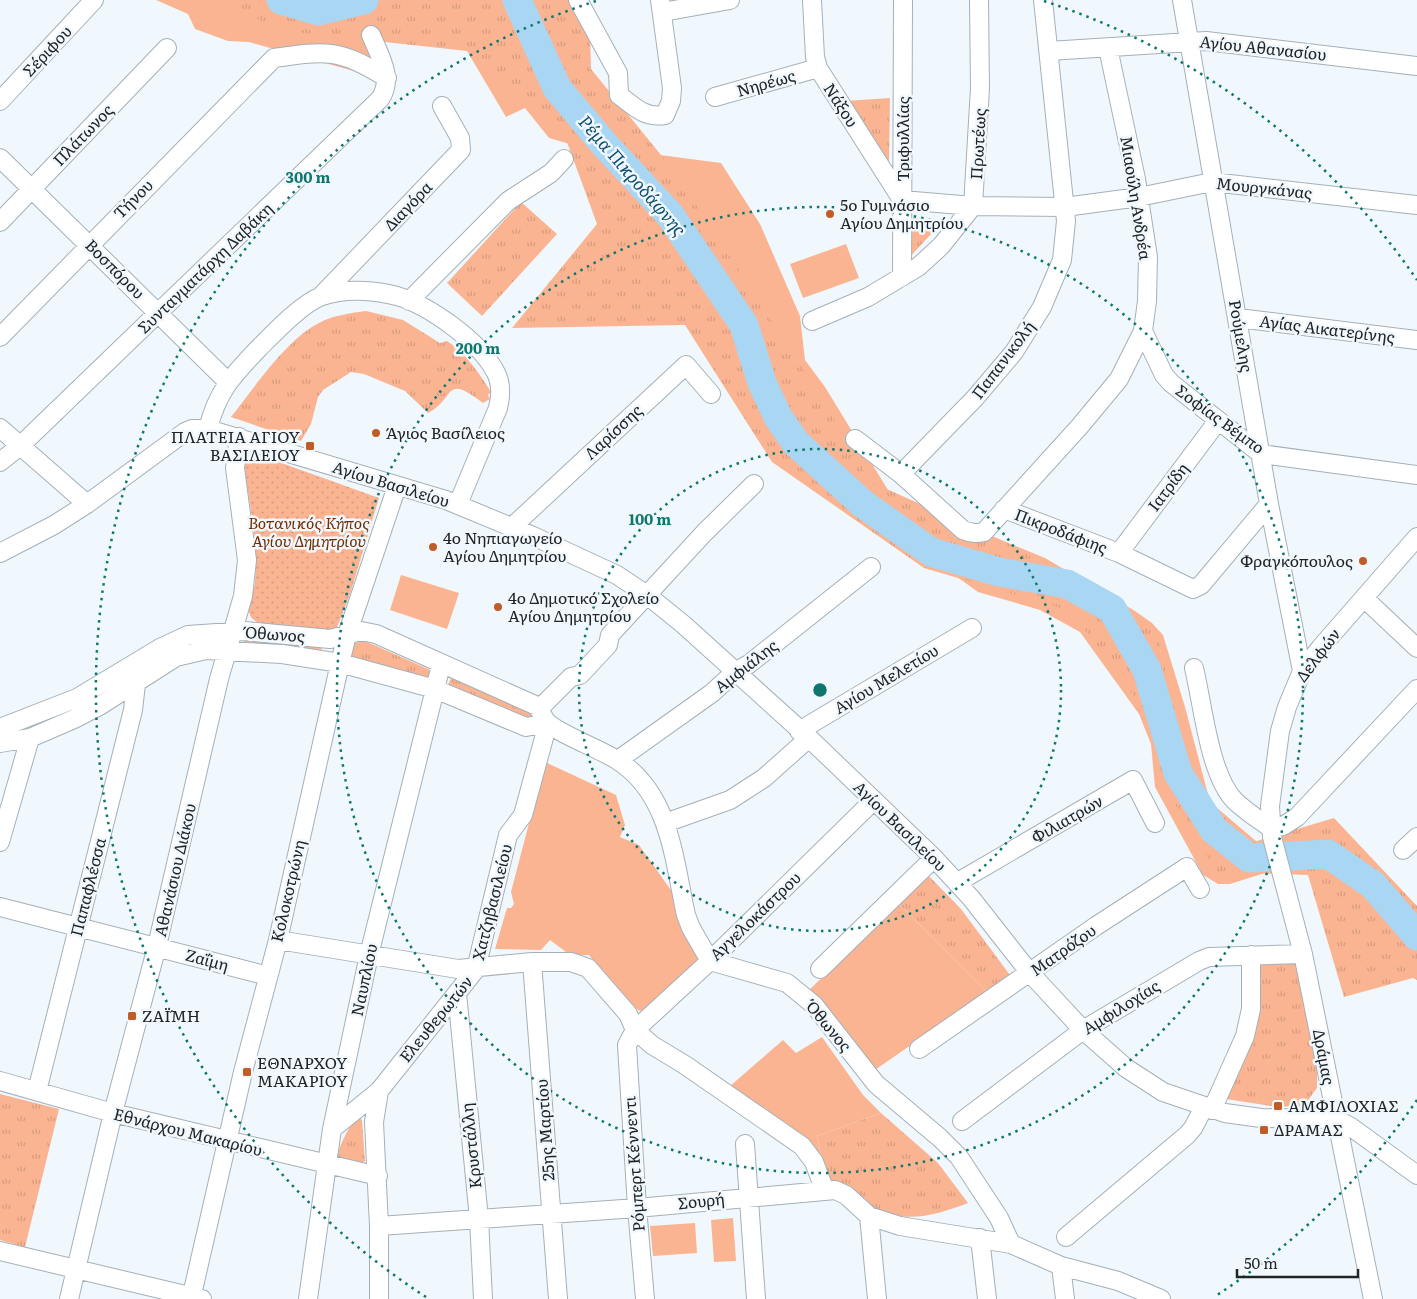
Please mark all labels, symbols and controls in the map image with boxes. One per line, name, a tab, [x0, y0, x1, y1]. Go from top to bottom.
street label: Σέριφου	[16, 19, 76, 81]
street label: Αγίου Αθανασίου	[1198, 28, 1328, 66]
street label: Νηρέως	[734, 62, 798, 102]
street label: Νάξου	[819, 78, 865, 131]
street label: Τριφυλλίας	[890, 96, 914, 182]
street label: Πλάτωνος	[47, 98, 118, 171]
water label: Ρέμα Πικροδάφνης	[573, 108, 694, 242]
street label: Πρωτέως	[963, 108, 991, 180]
street label: Μιαούλη Ανδρέα	[1115, 134, 1159, 262]
text: 300 m	[286, 165, 330, 188]
street label: Μουργκάνας	[1215, 170, 1313, 204]
street label: Τήνου	[107, 173, 158, 224]
street label: Διαγόρα	[377, 175, 437, 236]
place label: 5ο Γυμνάσιο Αγίου Δημητρίου	[840, 192, 963, 234]
street label: Συνταγματάρχη Δαβάκη	[131, 196, 277, 338]
marker: 5ο Γυμνάσιο Αγίου Δημητρίου	[824, 208, 836, 220]
street label: Βοσπόρου	[80, 233, 151, 304]
street label: Ρούμελης	[1224, 298, 1260, 374]
street label: Αγίας Αικατερίνης	[1258, 308, 1396, 348]
street label: Παπανικολή	[965, 315, 1040, 404]
text: 200 m	[456, 336, 500, 359]
street label: Σοφίας Βέμπο	[1171, 378, 1270, 459]
street label: Λαρίσσης	[578, 398, 647, 465]
place label: Άγιος Βασίλειος	[386, 420, 505, 444]
place label: ΠΛΑΤΕΙΑ ΑΓΙΟΥ ΒΑΣΙΛΕΙΟΥ	[171, 424, 301, 466]
marker: Άγιος Βασίλειος	[370, 427, 382, 439]
marker: ΠΛΑΤΕΙΑ ΑΓΙΟΥ ΒΑΣΙΛΕΙΟΥ	[304, 440, 316, 452]
street label: Αγίου Βασιλείου	[330, 454, 453, 512]
street label: Ιατρίδη	[1141, 457, 1193, 516]
street label: Πικροδάφιης	[1011, 501, 1111, 559]
text: 100 m	[629, 507, 671, 530]
park label: Βοτανικός Κήπος Αγίου Δημητρίου	[248, 510, 370, 552]
place label: 4ο Νηπιαγωγείο Αγίου Δημητρίου	[443, 525, 566, 567]
marker: 4ο Νηπιαγωγείο Αγίου Δημητρίου	[427, 541, 439, 553]
place label: Φραγκόπουλος	[1240, 548, 1353, 572]
marker: Φραγκόπουλος	[1357, 555, 1369, 567]
place label: 4ο Δημοτικό Σχολείο Αγίου Δημητρίου	[508, 585, 659, 627]
marker: 4ο Δημοτικό Σχολείο Αγίου Δημητρίου	[492, 601, 504, 613]
street label: Όθωνος	[241, 619, 306, 647]
street label: Δελφών	[1289, 623, 1345, 686]
street label: Αμφιάλης	[709, 633, 782, 698]
street label: Αγίου Μελετίου	[829, 637, 942, 719]
centre of rings	[811, 681, 829, 699]
street label: Αγίου Βασιλείου	[849, 775, 953, 876]
street label: Φιλιατρών	[1026, 788, 1107, 848]
street label: Αθανάσιου Διάκου	[147, 801, 201, 939]
street label: Παπαφλέσσα	[63, 835, 111, 939]
street label: Κολοκοτρώνη	[264, 837, 310, 944]
street label: Χατζηβασιλείου	[465, 841, 517, 962]
street label: Αγγελοκάστρου	[703, 865, 805, 965]
street label: Ματρόζου	[1025, 918, 1100, 981]
street label: Ναυπλίου	[344, 941, 382, 1018]
street label: Ζαΐμη	[183, 942, 232, 976]
street label: Ελευθερωτών	[393, 970, 478, 1067]
street label: Αμφιλοχίας	[1077, 973, 1164, 1039]
street label: Όθωνος	[799, 992, 858, 1056]
place label: ΖΑΪ́ΜΗ	[142, 1003, 200, 1027]
marker: ΖΑΪ́ΜΗ	[126, 1010, 138, 1022]
street label: Δράμας	[1308, 1027, 1342, 1087]
place label: ΕΘΝΑΡΧΟΥ ΜΑΚΑΡΙΟΥ	[257, 1050, 348, 1092]
marker: ΕΘΝΑΡΧΟΥ ΜΑΚΑΡΙΟΥ	[241, 1066, 253, 1078]
street label: 25ης Μαρτίου	[528, 1078, 560, 1182]
place label: ΑΜΦΙΛΟΧΙΑΣ	[1288, 1093, 1399, 1117]
street label: Ρόμπερτ Κέννεντι	[616, 1095, 650, 1232]
marker: ΑΜΦΙΛΟΧΙΑΣ	[1272, 1100, 1284, 1112]
street label: Εθνάρχου Μακαρίου	[111, 1101, 265, 1161]
street label: Κρυστάλλη	[454, 1102, 486, 1190]
place label: ΔΡΑΜΑΣ	[1274, 1117, 1343, 1141]
marker: ΔΡΑΜΑΣ	[1258, 1124, 1270, 1136]
street label: Σουρή	[676, 1186, 726, 1214]
scale bar	[1237, 1246, 1358, 1278]
text: 50 m	[1244, 1251, 1278, 1274]

